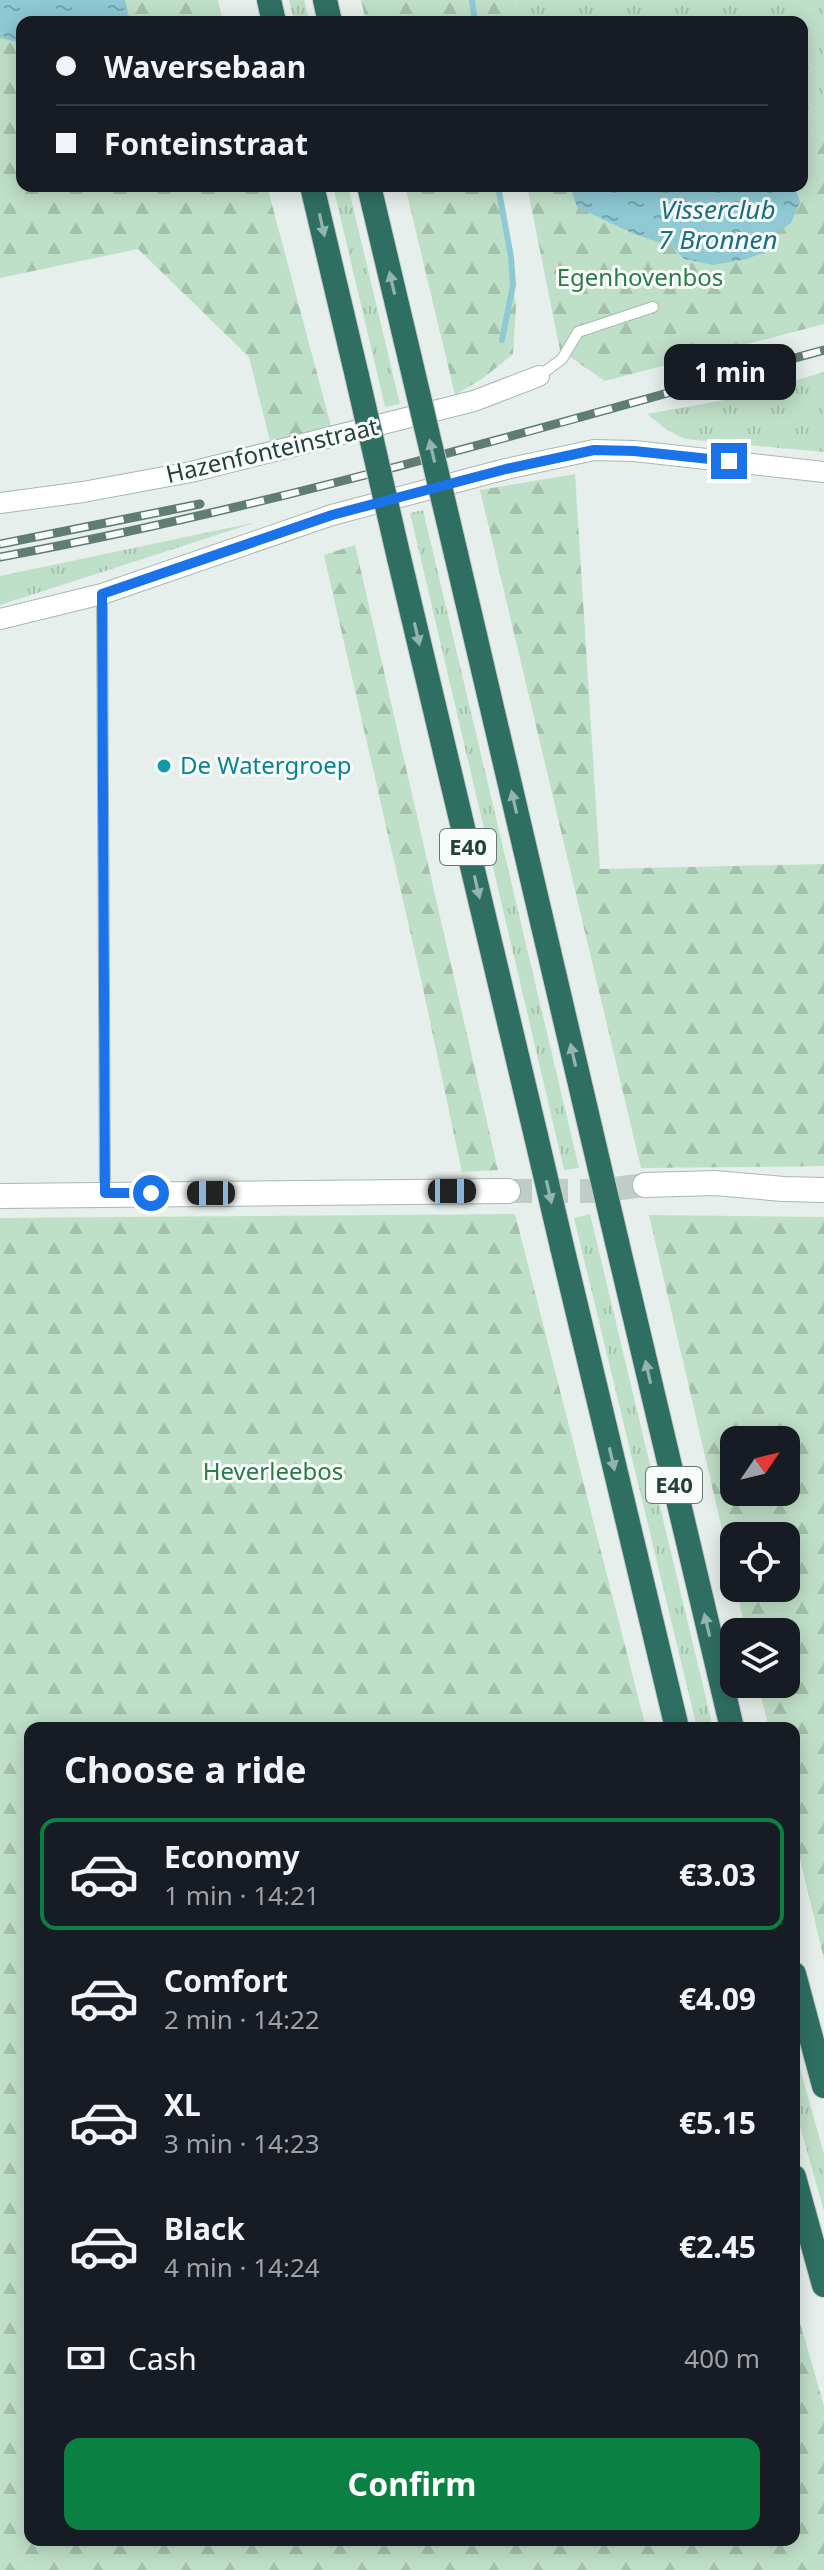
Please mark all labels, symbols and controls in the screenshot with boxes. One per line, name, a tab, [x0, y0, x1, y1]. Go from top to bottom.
text: Waversebaan	[104, 46, 306, 87]
text: Fonteinstraat	[104, 123, 308, 164]
water label: Visserclub 7 Bronnen	[658, 191, 778, 257]
one-way arrow	[316, 213, 328, 238]
park label: Egenhovenbos	[557, 260, 723, 293]
one-way arrow	[385, 271, 398, 296]
callout: 1 min	[663, 345, 795, 401]
text: 1 min	[694, 354, 766, 390]
street label: Hazenfonteinstraat	[162, 409, 381, 490]
one-way arrow	[425, 438, 438, 463]
route end	[711, 443, 747, 479]
one-way arrow	[412, 622, 424, 647]
place label: De Watergroep	[180, 748, 351, 781]
marker: De Watergroep	[155, 757, 173, 775]
one-way arrow	[507, 789, 520, 814]
road number: E40	[440, 829, 496, 865]
one-way arrow	[471, 875, 484, 900]
one-way arrow	[566, 1043, 579, 1068]
route start	[133, 1175, 169, 1211]
car	[428, 1179, 476, 1203]
one-way arrow	[543, 1179, 556, 1204]
car	[187, 1181, 235, 1205]
one-way arrow	[641, 1359, 653, 1384]
north arrow	[720, 1426, 800, 1506]
map controls	[720, 1426, 800, 1698]
one-way arrow	[607, 1447, 619, 1472]
park label: Heverleebos	[203, 1454, 343, 1487]
road number: E40	[646, 1467, 702, 1503]
button: locate	[720, 1522, 800, 1602]
one-way arrow	[701, 1612, 713, 1637]
button: layers	[720, 1618, 800, 1698]
text: Choose a ride	[64, 1745, 306, 1794]
text: Economy	[164, 1836, 300, 1877]
icon: car	[68, 1838, 140, 1910]
text: €3.03	[679, 1854, 756, 1895]
text: 1 min · 14:21	[164, 1877, 320, 1913]
text: Comfort	[164, 1960, 288, 2001]
icon: car	[68, 1962, 140, 2034]
text: €4.09	[679, 1978, 756, 2019]
text: 2 min · 14:22	[164, 2001, 320, 2037]
text: XL	[164, 2084, 201, 2125]
icon: car	[68, 2086, 140, 2158]
text: €5.15	[679, 2102, 756, 2143]
text: 3 min · 14:23	[164, 2125, 320, 2161]
text: Black	[164, 2208, 245, 2249]
icon: car	[68, 2210, 140, 2282]
text: €2.45	[679, 2226, 756, 2267]
text: 4 min · 14:24	[164, 2249, 320, 2285]
icon: cash	[64, 2336, 108, 2380]
text: Cash	[128, 2338, 197, 2379]
text: 400 m	[684, 2340, 760, 2376]
button: Confirm	[64, 2438, 760, 2530]

